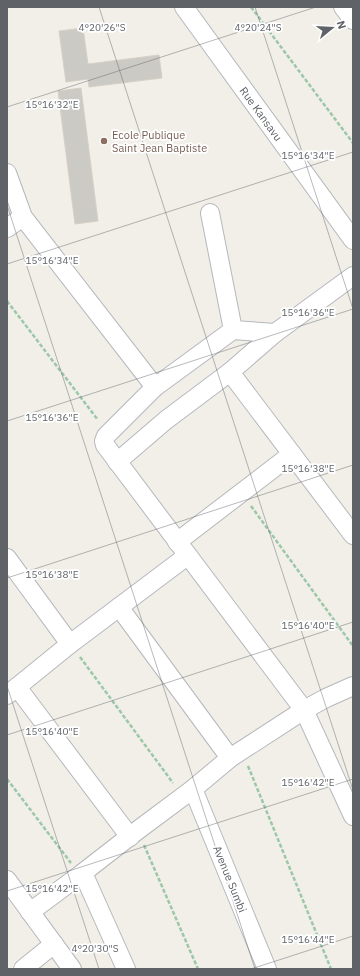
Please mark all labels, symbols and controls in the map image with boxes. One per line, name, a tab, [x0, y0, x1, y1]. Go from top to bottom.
north arrow	[312, 8, 352, 48]
text: N	[334, 19, 349, 31]
text: 4°20'26"S	[78, 21, 126, 34]
text: 4°20'24"S	[234, 21, 282, 34]
street label: Rue Kansavu	[237, 84, 285, 144]
text: 15°16'32"E	[25, 98, 79, 111]
place label: Ecole Publique Saint Jean Baptiste	[112, 128, 207, 155]
marker: Ecole Publique Saint Jean Baptiste	[99, 136, 109, 146]
text: 15°16'34"E	[281, 149, 335, 162]
text: 15°16'34"E	[25, 254, 79, 267]
text: 15°16'36"E	[281, 306, 335, 319]
text: 15°16'36"E	[25, 411, 79, 424]
text: 15°16'38"E	[281, 462, 335, 475]
text: 15°16'38"E	[25, 568, 79, 581]
text: 15°16'40"E	[281, 619, 335, 632]
text: 15°16'40"E	[25, 725, 79, 738]
text: 15°16'42"E	[281, 776, 335, 789]
street label: Avenue Sumbi	[210, 844, 250, 914]
text: 15°16'42"E	[25, 882, 79, 895]
text: 15°16'44"E	[281, 933, 335, 946]
text: 4°20'30"S	[71, 942, 119, 955]

